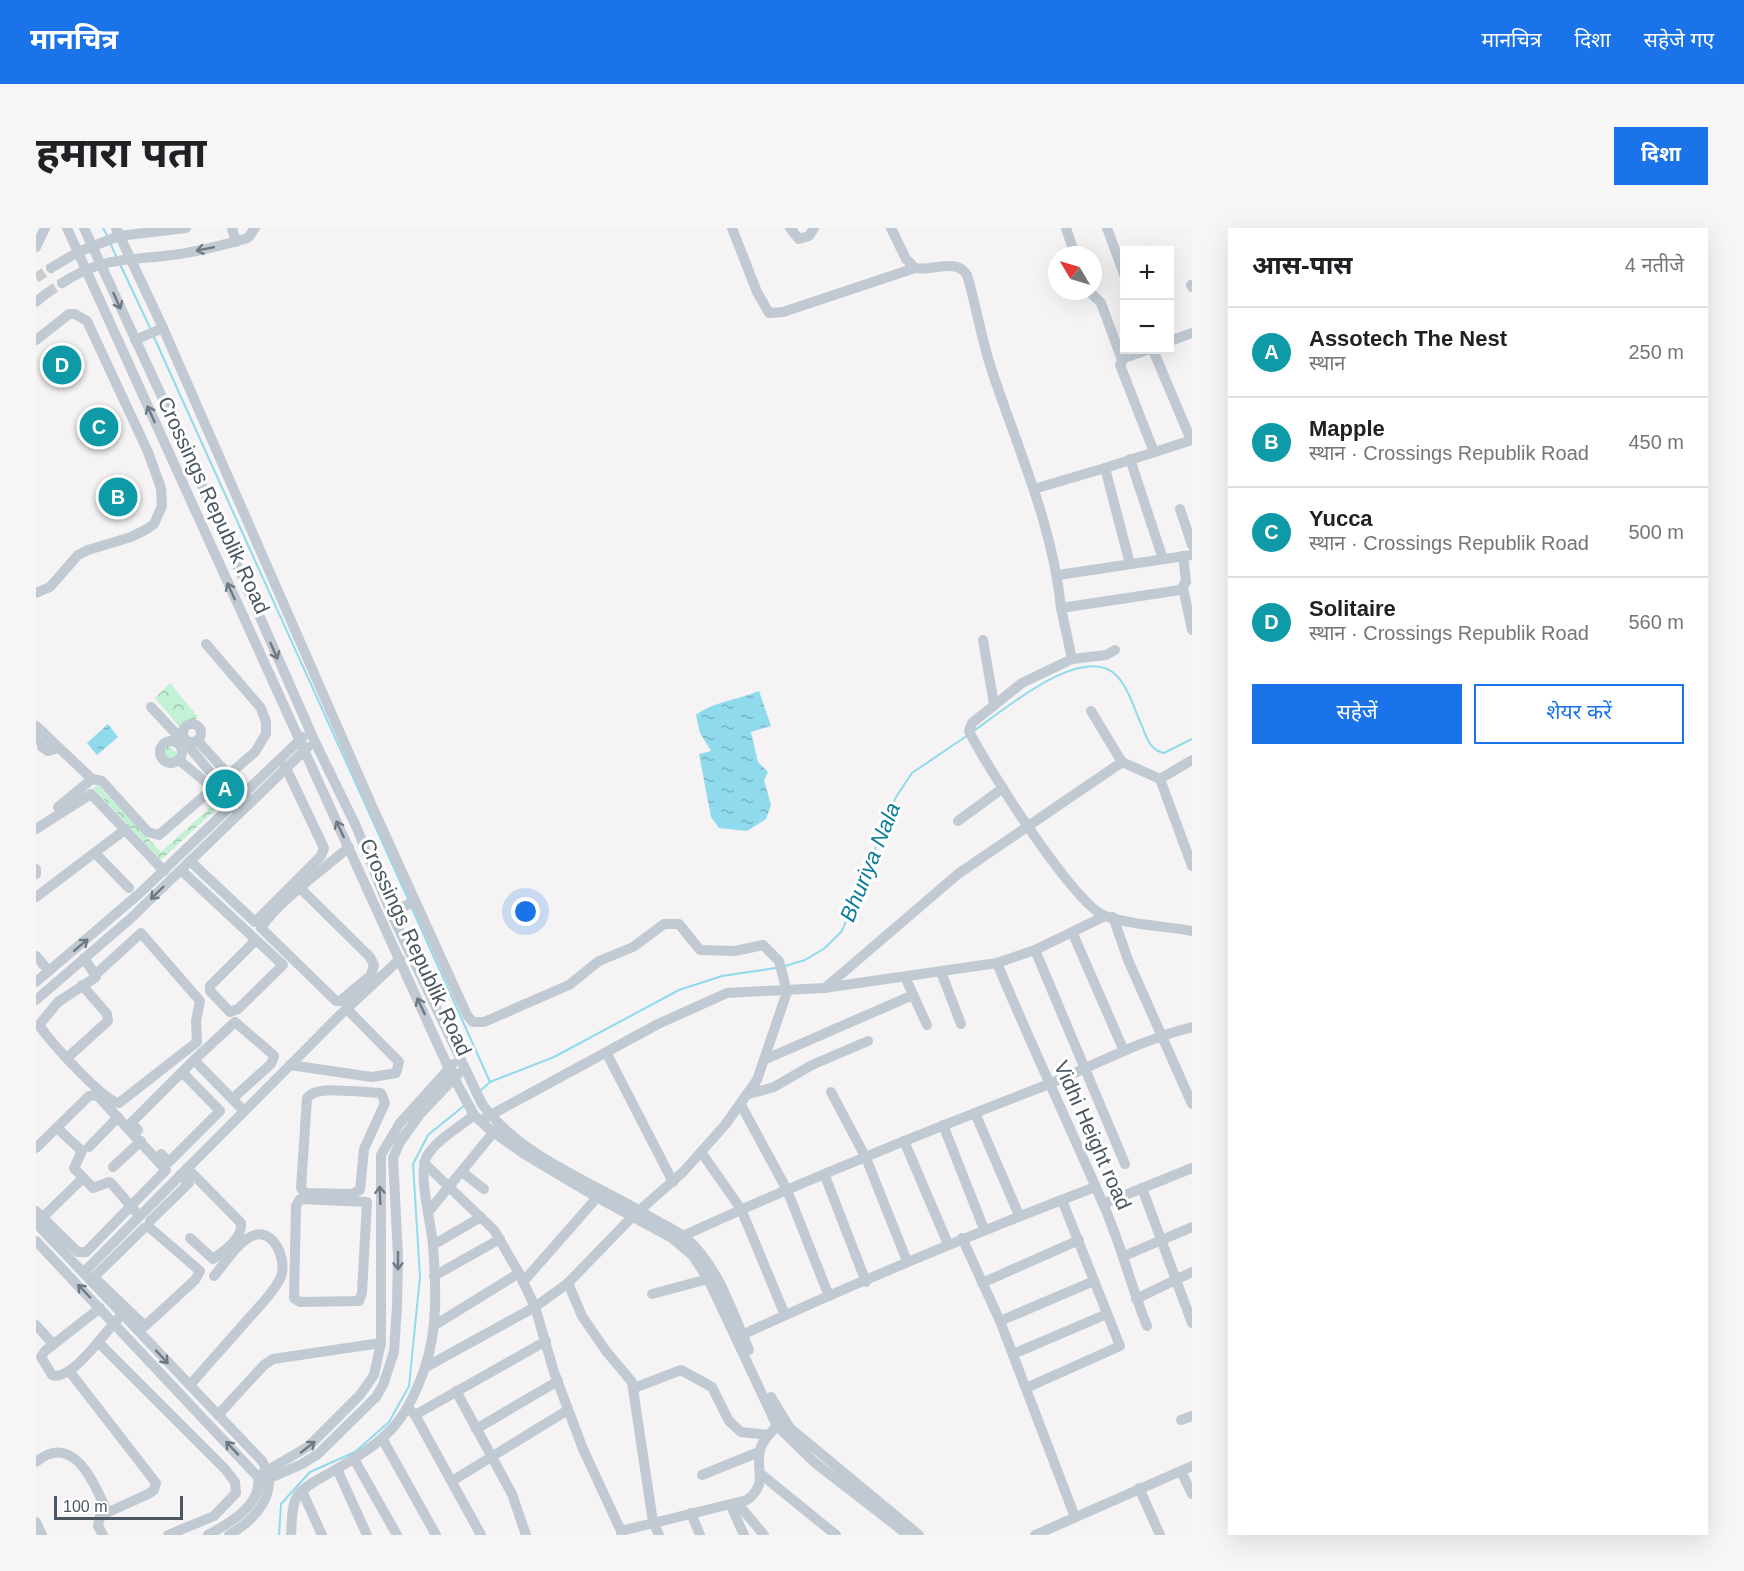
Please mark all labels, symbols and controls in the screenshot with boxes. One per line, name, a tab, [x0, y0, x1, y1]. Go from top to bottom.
text: मानचित्र	[30, 24, 118, 55]
text: मानचित्र	[1481, 28, 1541, 51]
text: दिशा	[1574, 28, 1611, 51]
text: सहेजे गए	[1644, 28, 1714, 51]
button: दिशा	[1614, 127, 1708, 185]
text: हमारा पता	[36, 129, 206, 176]
one-way arrow	[195, 244, 215, 255]
north arrow	[1048, 246, 1102, 300]
map controls	[1120, 246, 1174, 354]
button: +	[1120, 246, 1174, 300]
text: आस-पास	[1252, 250, 1352, 280]
text: 4 नतीजे	[1625, 254, 1684, 276]
one-way arrow	[112, 291, 123, 309]
button: −	[1120, 300, 1174, 354]
text: Assotech The Nest	[1309, 326, 1507, 351]
text: A	[1264, 341, 1279, 363]
text: 250 m	[1628, 341, 1684, 363]
pin: D	[42, 342, 82, 388]
text: स्थान	[1309, 352, 1345, 374]
street label: Crossings Republik Road	[154, 393, 274, 617]
pin: C	[80, 404, 118, 450]
one-way arrow	[144, 405, 156, 423]
text: Mapple	[1309, 416, 1385, 441]
text: B	[1264, 431, 1279, 453]
text: 450 m	[1628, 431, 1684, 453]
text: स्थान · Crossings Republik Road	[1309, 442, 1589, 464]
pin: B	[98, 474, 137, 520]
text: Yucca	[1309, 506, 1373, 531]
text: C	[1264, 521, 1279, 543]
text: 500 m	[1628, 521, 1684, 543]
text: स्थान · Crossings Republik Road	[1309, 532, 1589, 554]
one-way arrow	[225, 583, 237, 601]
text: Solitaire	[1309, 596, 1396, 621]
text: D	[1264, 611, 1279, 633]
text: 560 m	[1628, 611, 1684, 633]
text: स्थान · Crossings Republik Road	[1309, 622, 1589, 644]
one-way arrow	[269, 641, 281, 659]
button: सहेजें	[1252, 684, 1462, 744]
button: शेयर करें	[1474, 684, 1684, 744]
pin: A	[206, 766, 244, 812]
water label: Bhuriya Nala	[835, 799, 905, 925]
one-way arrow	[334, 820, 346, 838]
street label: Crossings Republik Road	[356, 835, 476, 1059]
one-way arrow	[150, 886, 165, 900]
your location	[511, 897, 540, 926]
one-way arrow	[73, 938, 88, 952]
one-way arrow	[415, 998, 427, 1016]
street label: Vidhi Height road	[1050, 1057, 1136, 1213]
one-way arrow	[375, 1186, 386, 1206]
one-way arrow	[392, 1251, 404, 1271]
one-way arrow	[76, 1283, 91, 1298]
one-way arrow	[155, 1349, 170, 1364]
one-way arrow	[225, 1440, 239, 1455]
one-way arrow	[300, 1440, 316, 1453]
scale bar	[54, 1493, 183, 1520]
text: 100 m	[63, 1498, 107, 1515]

